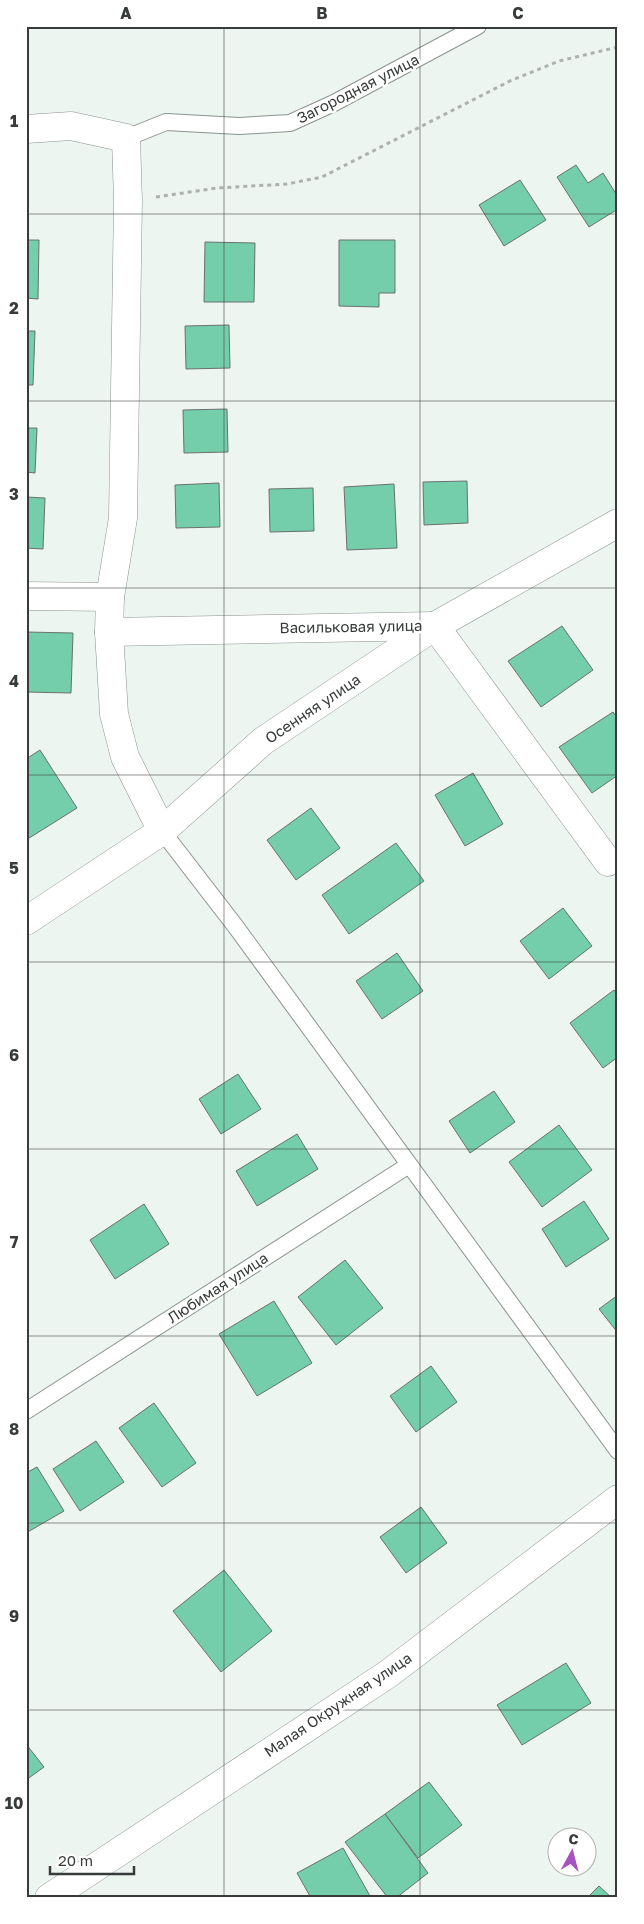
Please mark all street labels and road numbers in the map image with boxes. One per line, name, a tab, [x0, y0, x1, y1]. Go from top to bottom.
street label: Загородная улица	[293, 49, 422, 127]
street label: Васильковая улица	[279, 616, 423, 636]
street label: Осенняя улица	[261, 670, 364, 747]
street label: Любимая улица	[164, 1248, 271, 1326]
street label: Малая Окружная улица	[260, 1648, 415, 1760]

